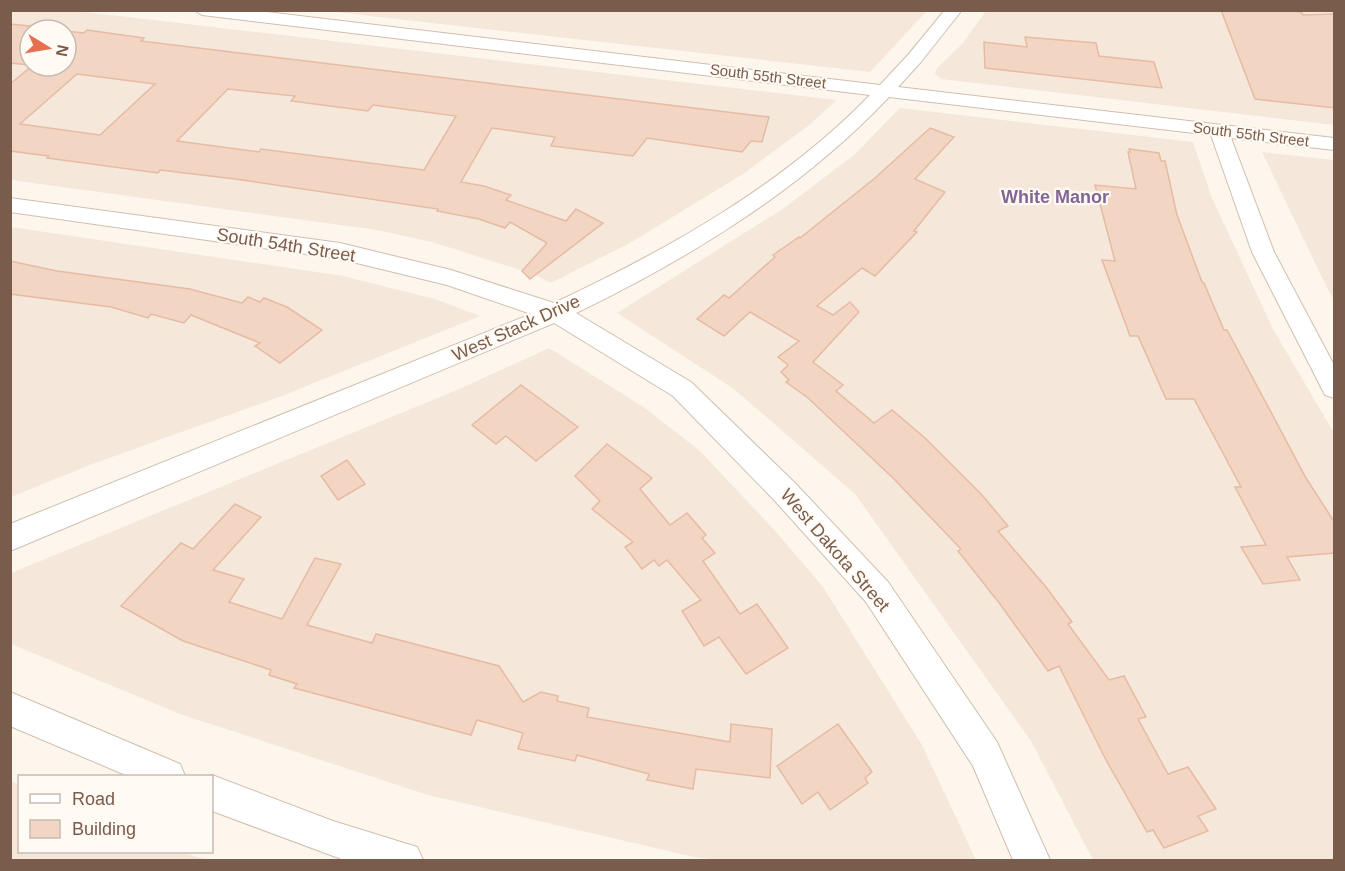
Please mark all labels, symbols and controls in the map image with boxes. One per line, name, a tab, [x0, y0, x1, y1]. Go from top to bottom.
north arrow	[18, 18, 78, 78]
text: N	[53, 43, 72, 58]
street label: South 55th Street	[709, 60, 828, 92]
street label: South 55th Street	[1192, 118, 1311, 150]
district label: White Manor	[1001, 187, 1109, 207]
street label: South 54th Street	[215, 224, 357, 266]
street label: West Stack Drive	[449, 291, 583, 365]
street label: West Dakota Street	[776, 485, 894, 615]
legend	[18, 775, 213, 853]
text: Road	[72, 789, 115, 809]
text: Building	[72, 819, 136, 839]

